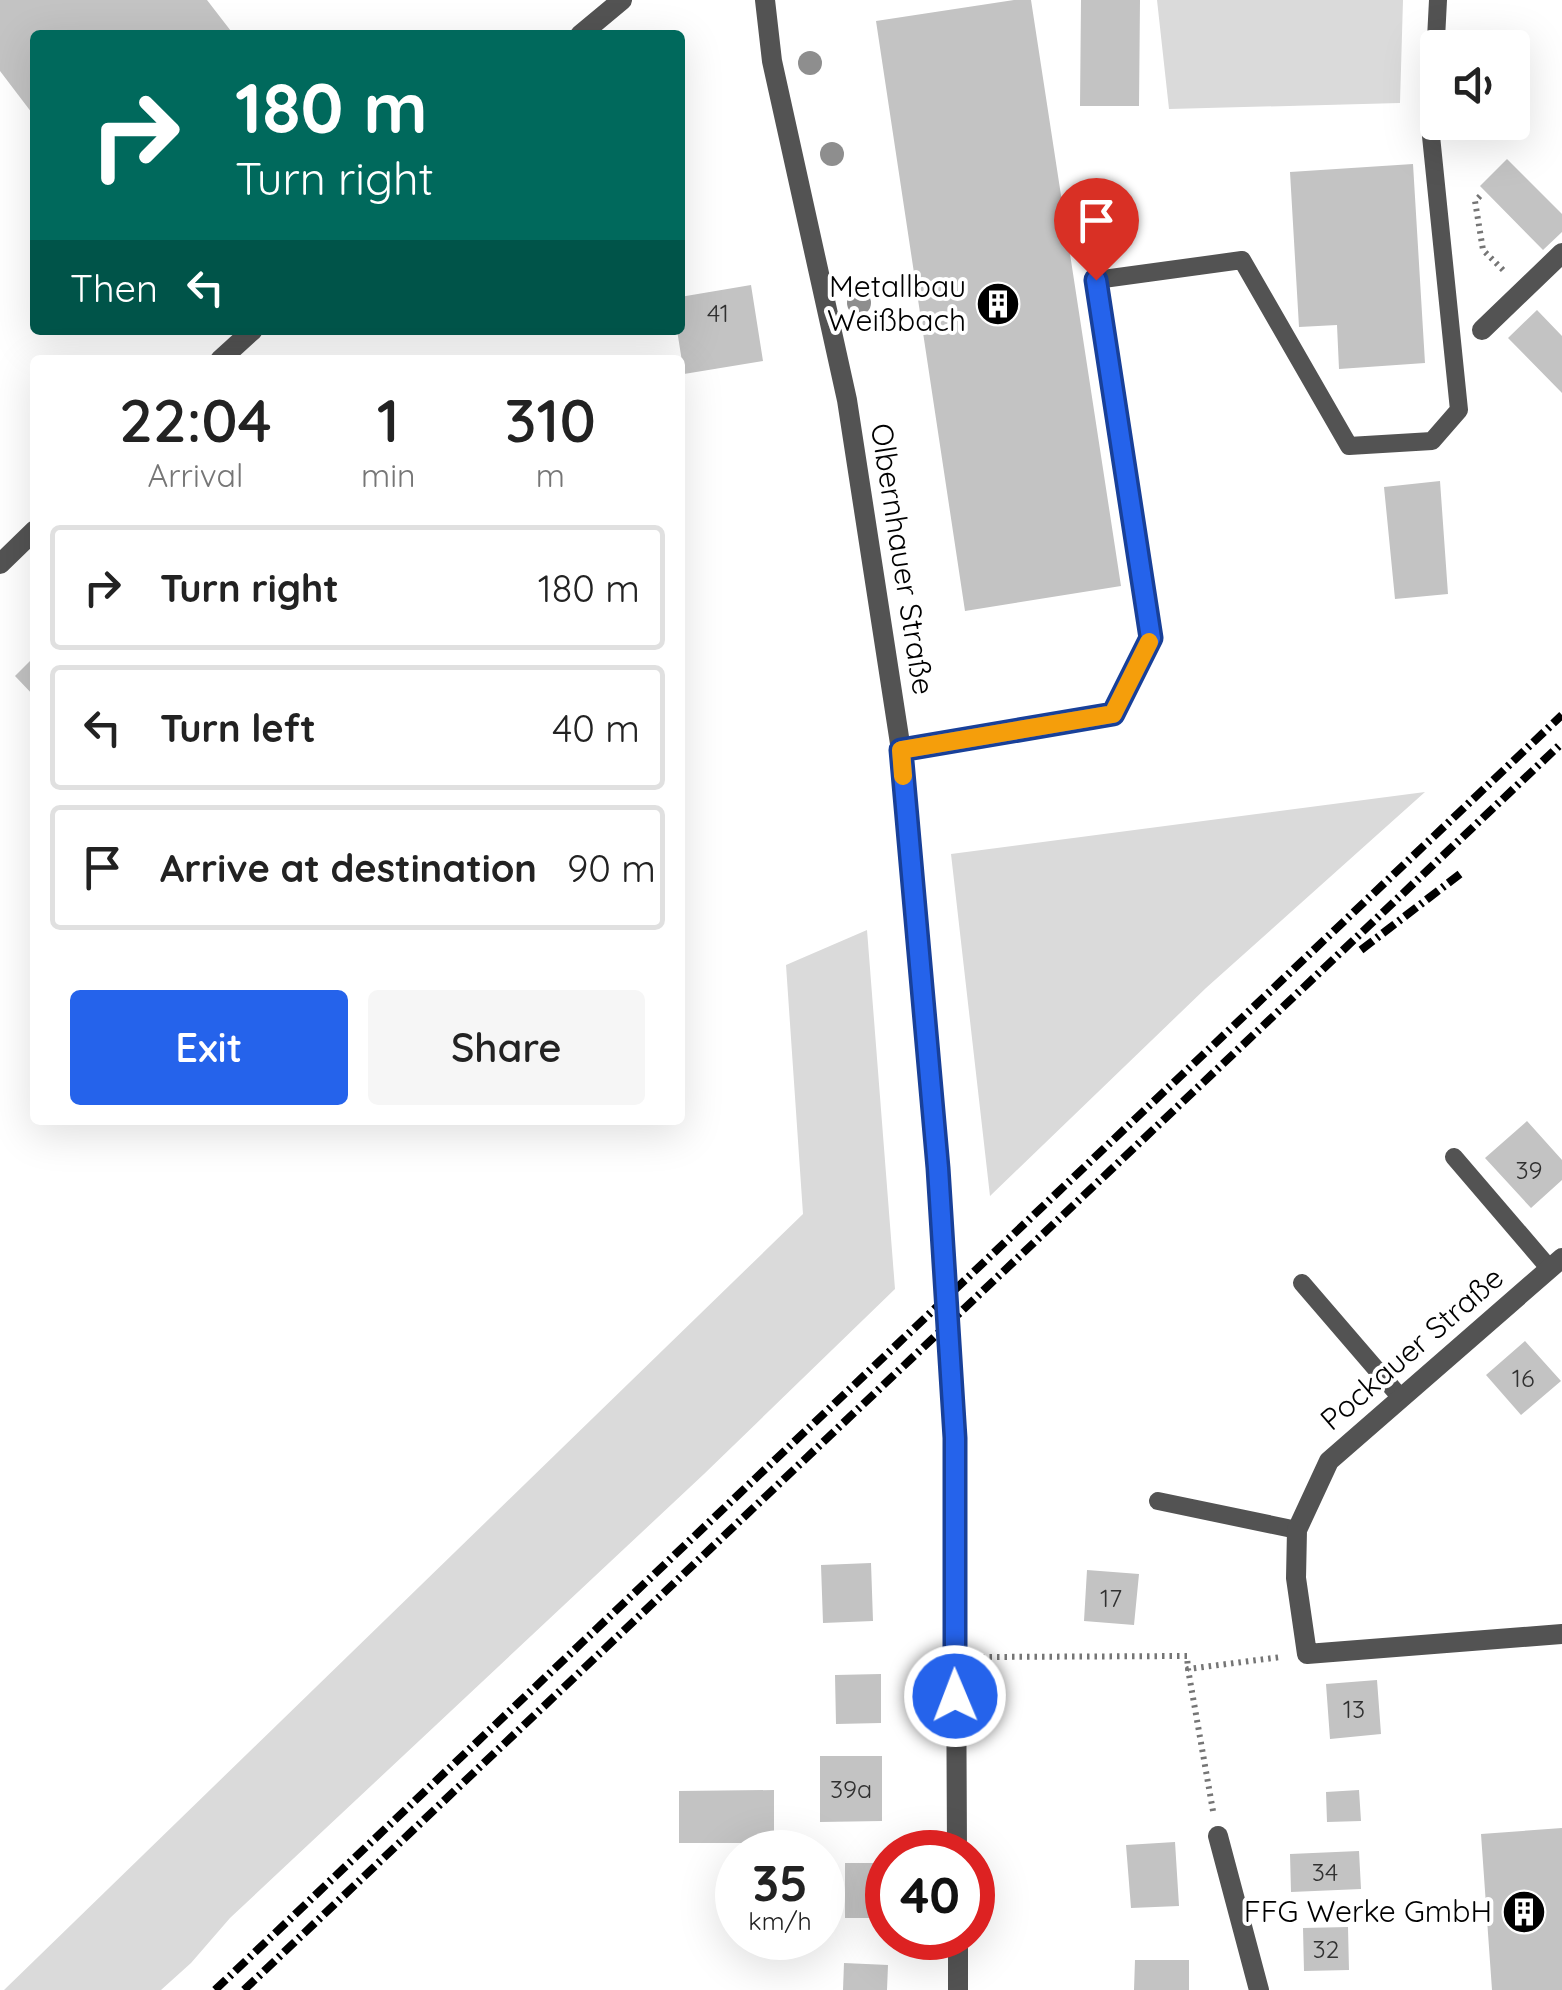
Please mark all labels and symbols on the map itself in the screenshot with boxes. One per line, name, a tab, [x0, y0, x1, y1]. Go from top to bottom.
pin	[1054, 178, 1139, 281]
place label: Metallbau Weißbach	[827, 267, 966, 339]
building icon: Metallbau Weißbach	[975, 281, 1021, 327]
house number: 41	[707, 297, 729, 328]
street label: Olbernhauer Straße	[863, 420, 943, 697]
house number: 39	[1515, 1154, 1543, 1185]
street label: Pockauer Straße	[1312, 1258, 1511, 1438]
house number: 16	[1512, 1362, 1534, 1393]
house number: 17	[1100, 1582, 1122, 1613]
position arrow	[903, 1644, 1007, 1748]
house number: 13	[1343, 1693, 1365, 1724]
house number: 39a	[830, 1773, 872, 1804]
speed limit sign: 40	[865, 1830, 995, 1960]
house number: 34	[1312, 1856, 1338, 1887]
building icon: FFG Werke GmbH	[1501, 1889, 1547, 1935]
place label: FFG Werke GmbH	[1244, 1892, 1492, 1930]
house number: 32	[1313, 1933, 1339, 1964]

